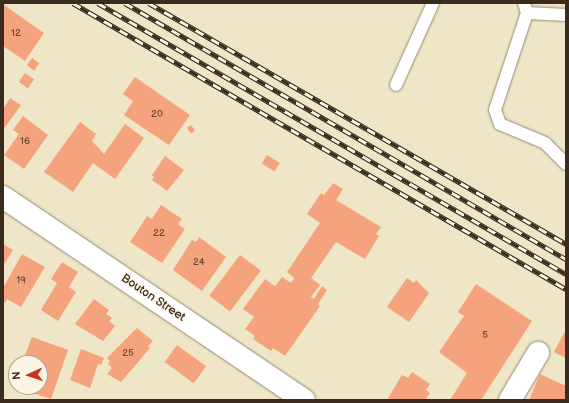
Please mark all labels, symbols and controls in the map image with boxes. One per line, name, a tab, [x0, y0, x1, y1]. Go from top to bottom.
house number: 12	[11, 28, 21, 40]
house number: 20	[151, 109, 163, 121]
house number: 16	[20, 136, 30, 148]
house number: 22	[153, 228, 165, 240]
house number: 24	[193, 257, 205, 269]
street label: Bouton Street	[118, 271, 188, 325]
house number: 19	[16, 275, 26, 287]
house number: 5	[482, 330, 488, 342]
house number: 25	[122, 348, 134, 360]
north arrow	[8, 355, 48, 395]
text: N	[10, 371, 23, 380]

